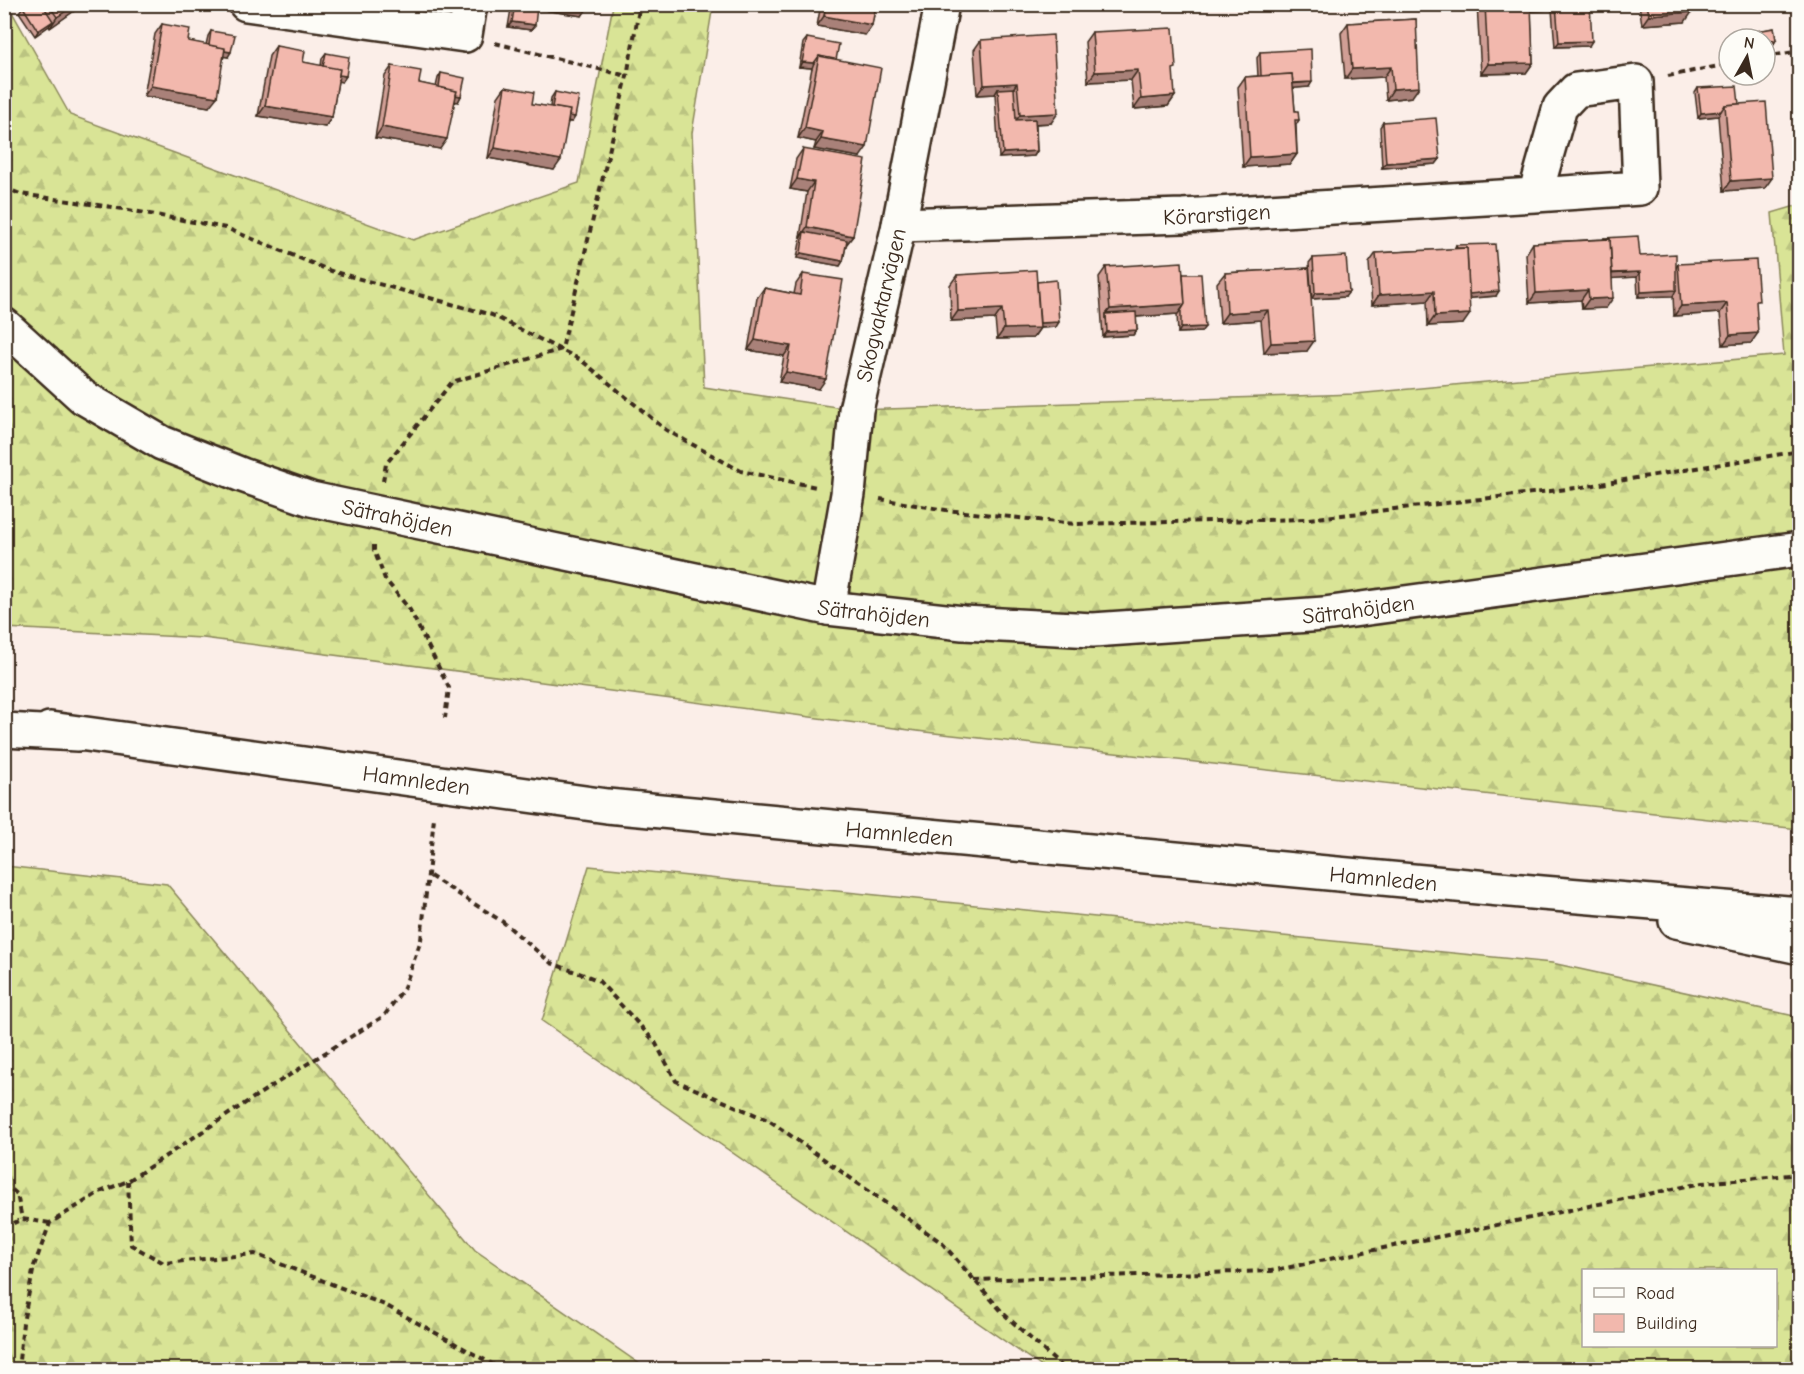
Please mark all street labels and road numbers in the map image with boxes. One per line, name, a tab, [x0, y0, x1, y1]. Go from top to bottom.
street label: Körarstigen	[1163, 199, 1271, 231]
street label: Skogvaktarvägen	[851, 226, 912, 385]
street label: Sätrahöjden	[339, 494, 455, 543]
street label: Sätrahöjden	[1301, 590, 1416, 629]
street label: Sätrahöjden	[815, 594, 931, 633]
street label: Hamnleden	[361, 760, 472, 801]
street label: Hamnleden	[844, 816, 955, 852]
street label: Hamnleden	[1328, 861, 1438, 897]

